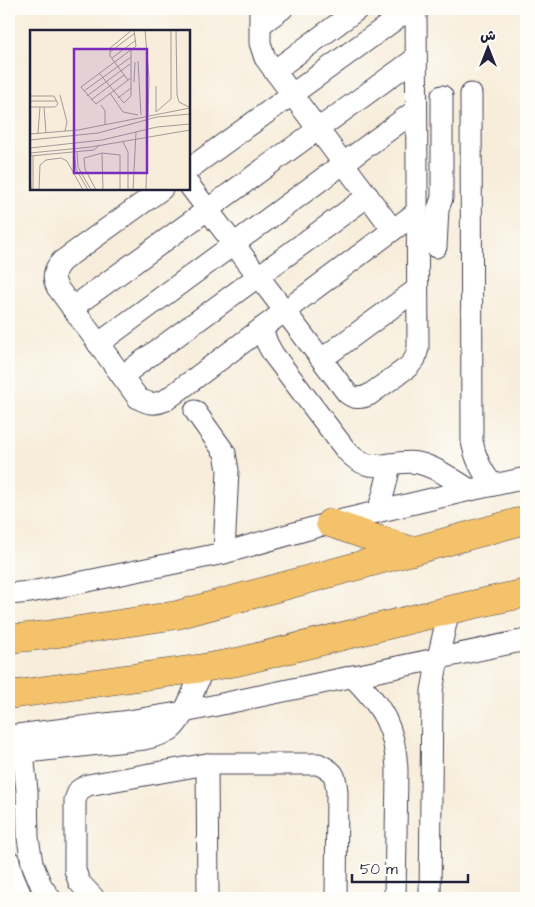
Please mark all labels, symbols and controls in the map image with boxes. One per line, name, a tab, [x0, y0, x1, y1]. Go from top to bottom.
north arrow	[462, 22, 512, 72]
text: ش	[480, 26, 496, 46]
inset map	[30, 30, 190, 190]
scale bar	[352, 852, 469, 884]
text: 50 m	[360, 859, 398, 880]

